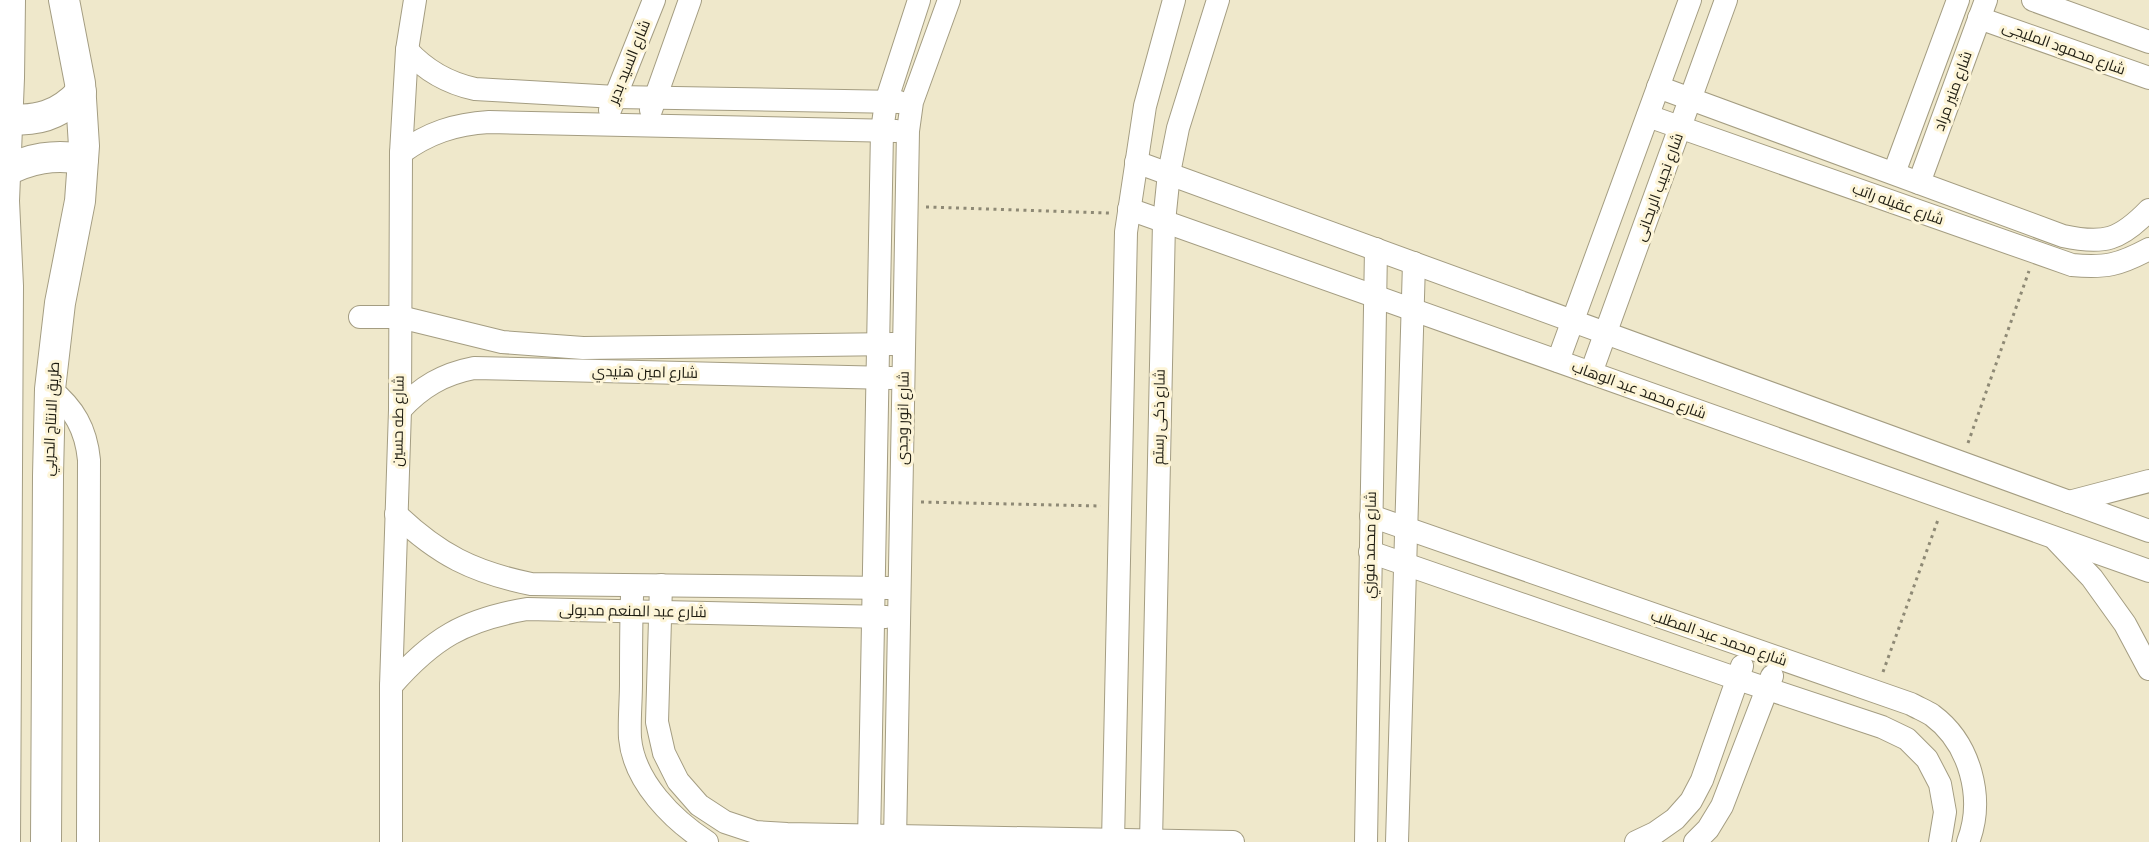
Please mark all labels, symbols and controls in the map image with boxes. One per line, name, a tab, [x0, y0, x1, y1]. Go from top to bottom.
street label: شارع محمود المليجى	[1999, 16, 2128, 81]
street label: شارع السيد بدير	[603, 17, 656, 109]
street label: شارع منير مراد	[1929, 48, 1978, 134]
street label: شارع نجيب الريحانى	[1630, 130, 1689, 244]
street label: شارع عقيله راتب	[1849, 178, 1946, 231]
street label: شارع محمد عبد الوهاب	[1569, 356, 1709, 425]
street label: طريق الانتاج الحربي	[38, 361, 66, 477]
street label: شارع امين هنيدي	[592, 361, 698, 385]
street label: شارع ذكى رستم	[1148, 369, 1171, 465]
street label: شارع انور وجدى	[892, 371, 915, 465]
street label: شارع طه حسين	[387, 375, 410, 467]
street label: شارع محمد فوزي	[1359, 491, 1383, 599]
street label: شارع عبد المنعم مدبولى	[559, 600, 707, 623]
street label: شارع محمد عبد المطلب	[1648, 605, 1790, 672]

